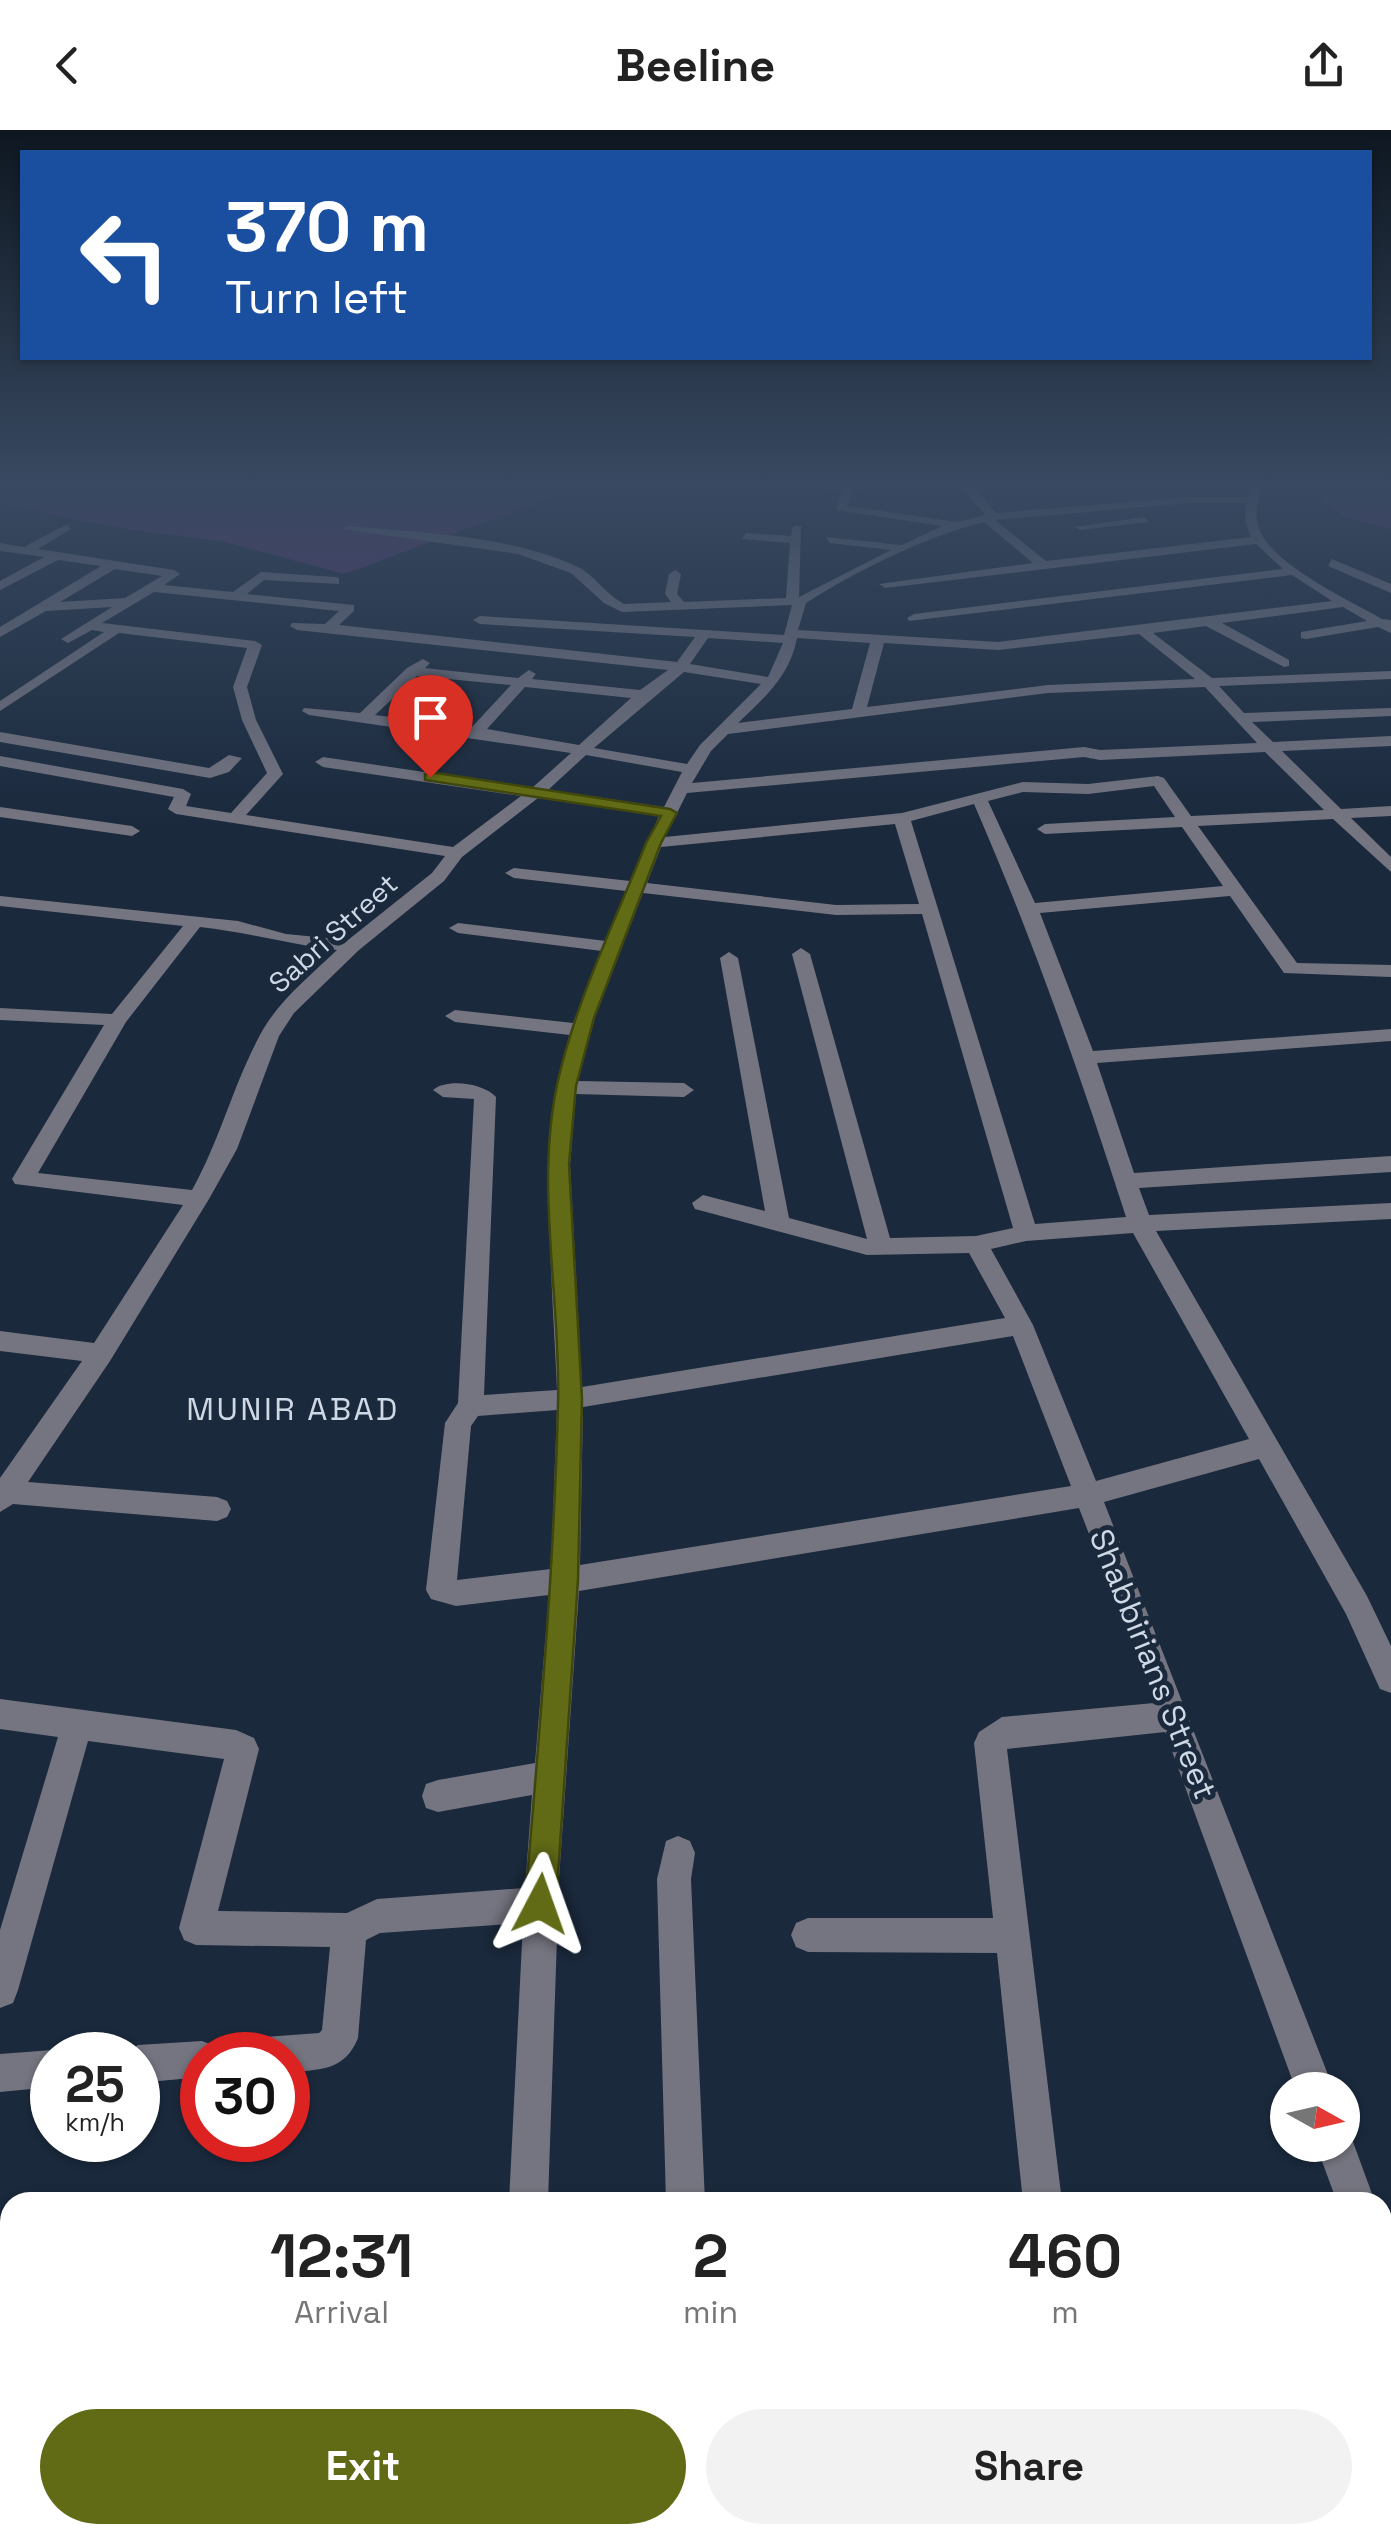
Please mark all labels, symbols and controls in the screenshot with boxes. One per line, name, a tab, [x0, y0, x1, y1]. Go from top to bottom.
text: Beeline	[616, 37, 775, 94]
icon: back	[40, 38, 95, 93]
icon: share	[1296, 38, 1351, 93]
text: 370 m	[225, 182, 429, 271]
icon: left	[60, 190, 190, 320]
text: Turn left	[225, 269, 408, 326]
pin	[388, 675, 473, 778]
icon: arrive	[403, 690, 458, 745]
street label: Sabri Street	[261, 866, 405, 1000]
district label: MUNIR ABAD	[186, 1389, 400, 1429]
street label: Shabbirians Street	[1081, 1523, 1225, 1805]
position arrow	[488, 1852, 592, 1956]
speed limit sign: 30	[180, 2032, 310, 2162]
text: 25	[65, 2053, 125, 2117]
north arrow	[1270, 2072, 1360, 2162]
map controls	[1270, 2072, 1360, 2162]
text: km/h	[65, 2106, 125, 2138]
text: 12:31	[270, 2218, 413, 2295]
text: 2	[693, 2218, 728, 2295]
text: 460	[1008, 2218, 1122, 2295]
text: Arrival	[294, 2292, 389, 2332]
text: min	[683, 2292, 738, 2332]
text: m	[1051, 2292, 1079, 2332]
button: Exit	[40, 2409, 686, 2524]
button: Share	[706, 2409, 1352, 2524]

